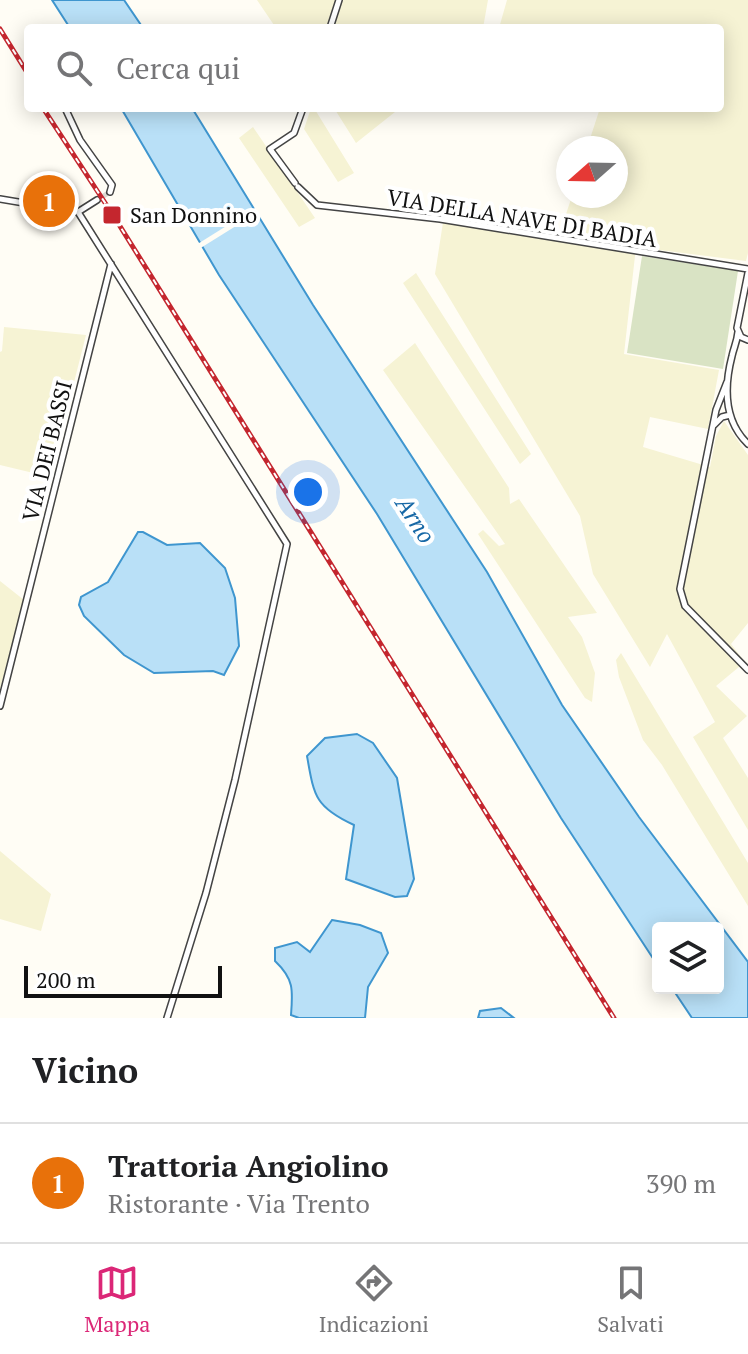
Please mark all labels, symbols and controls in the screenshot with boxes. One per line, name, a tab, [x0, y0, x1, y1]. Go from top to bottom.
search box	[24, 24, 724, 112]
icon: search	[52, 46, 96, 90]
text: Cerca qui	[116, 48, 240, 88]
north arrow	[556, 136, 628, 208]
pin: 1	[23, 171, 75, 231]
street label: VIA DELLA NAVE DI BADIA	[385, 182, 660, 253]
place label: San Donnino	[130, 200, 257, 229]
marker: San Donnino	[101, 204, 123, 226]
street label: VIA DEI BASSI	[15, 377, 78, 524]
your location	[288, 472, 328, 512]
water label: Arno	[388, 488, 443, 549]
map controls	[652, 922, 724, 994]
button: layers	[652, 922, 724, 994]
scale bar	[24, 962, 222, 998]
text: 200 m	[36, 965, 96, 994]
text: Vicino	[32, 1048, 138, 1093]
text: Trattoria Angiolino	[108, 1146, 389, 1186]
text: 1	[51, 1166, 65, 1200]
text: 390 m	[646, 1166, 716, 1200]
text: Ristorante · Via Trento	[108, 1186, 370, 1220]
tab: Mappa	[84, 1261, 150, 1338]
tab: Indicazioni	[319, 1261, 429, 1338]
tab: Salvati	[597, 1261, 664, 1338]

